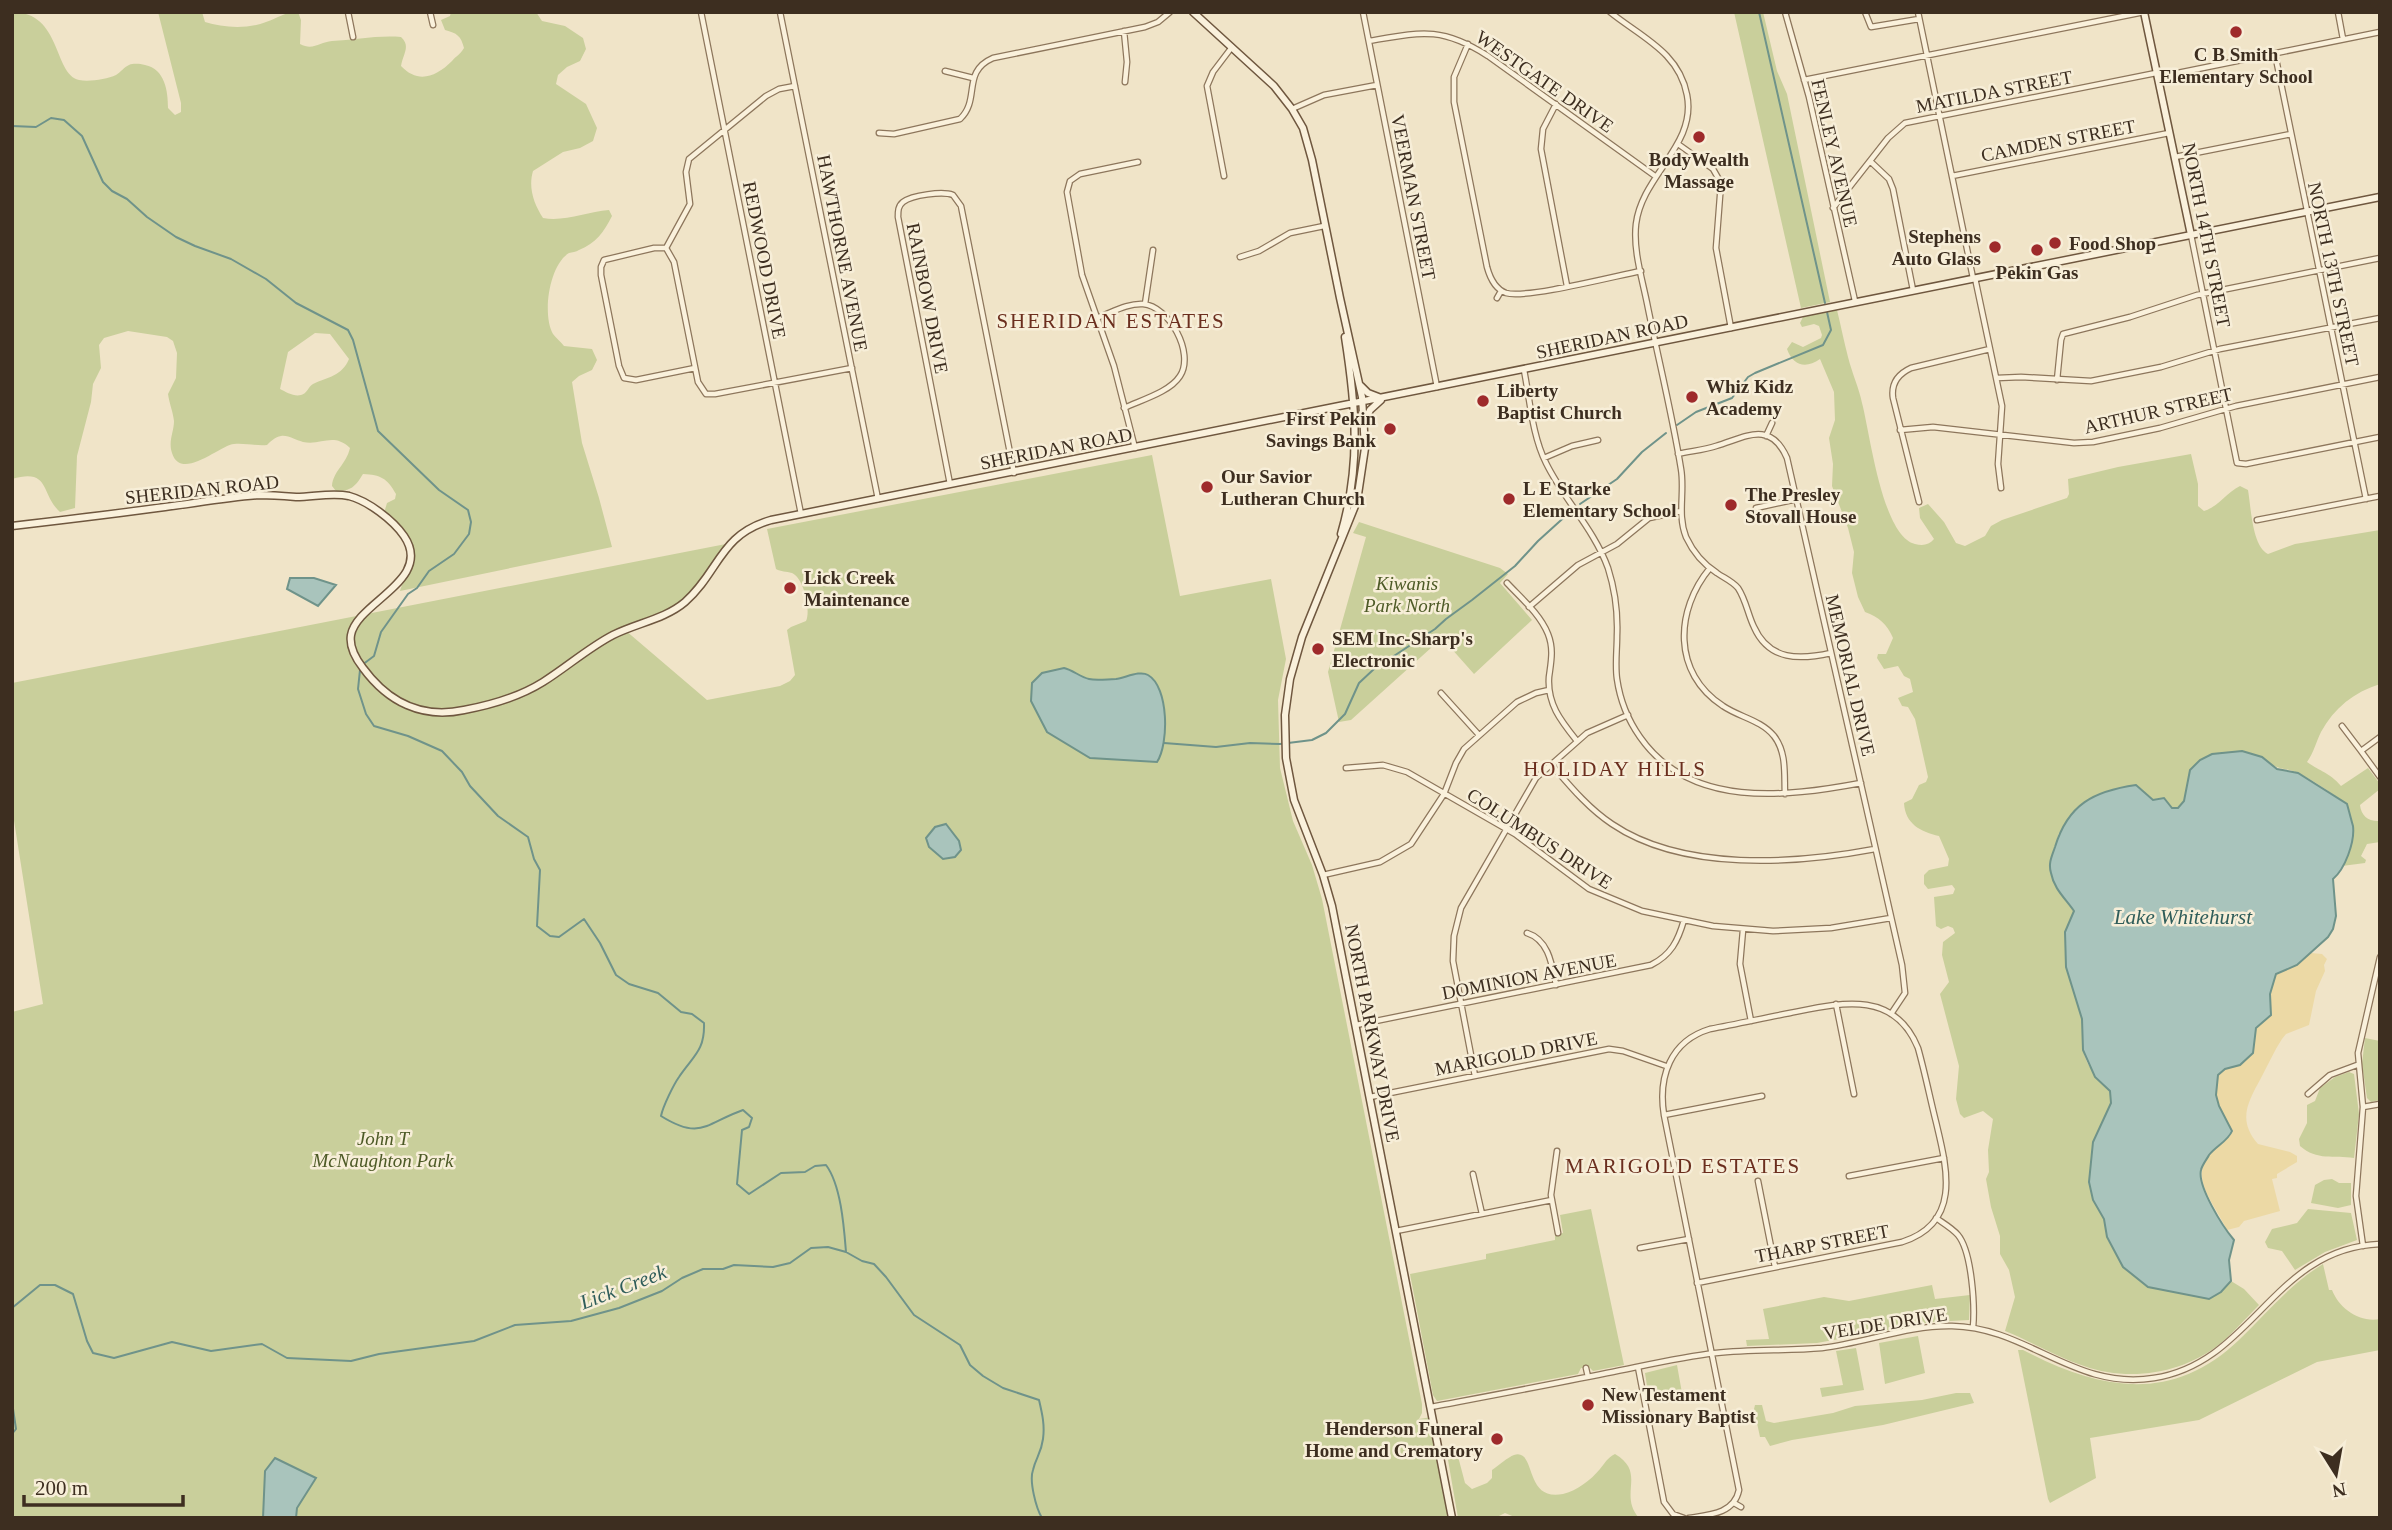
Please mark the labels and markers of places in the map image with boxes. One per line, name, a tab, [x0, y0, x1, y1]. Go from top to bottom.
marker: C B Smith Elementary School	[2228, 24, 2244, 40]
place label: C B Smith Elementary School	[2159, 44, 2313, 87]
marker: BodyWealth Massage	[1691, 129, 1707, 145]
place label: BodyWealth Massage	[1649, 149, 1750, 192]
place label: Stephens Auto Glass	[1892, 226, 1981, 269]
place label: Food Shop	[2069, 233, 2156, 254]
marker: Food Shop	[2047, 235, 2063, 251]
marker: Stephens Auto Glass	[1987, 239, 2003, 255]
marker: Pekin Gas	[2029, 242, 2045, 258]
place label: Pekin Gas	[1996, 262, 2078, 283]
place label: Whiz Kidz Academy	[1706, 376, 1794, 419]
place label: Liberty Baptist Church	[1497, 380, 1622, 423]
marker: Whiz Kidz Academy	[1684, 389, 1700, 405]
marker: Liberty Baptist Church	[1475, 393, 1491, 409]
place label: First Pekin Savings Bank	[1266, 408, 1376, 451]
marker: First Pekin Savings Bank	[1382, 421, 1398, 437]
place label: Our Savior Lutheran Church	[1221, 466, 1365, 509]
place label: L E Starke Elementary School	[1523, 478, 1677, 521]
marker: Our Savior Lutheran Church	[1199, 479, 1215, 495]
place label: The Presley Stovall House	[1745, 484, 1856, 527]
marker: L E Starke Elementary School	[1501, 491, 1517, 507]
marker: The Presley Stovall House	[1723, 497, 1739, 513]
place label: Lick Creek Maintenance	[804, 567, 910, 610]
marker: Lick Creek Maintenance	[782, 580, 798, 596]
place label: SEM Inc-Sharp's Electronic	[1332, 628, 1473, 671]
marker: SEM Inc-Sharp's Electronic	[1310, 641, 1326, 657]
place label: New Testament Missionary Baptist	[1602, 1384, 1756, 1427]
marker: New Testament Missionary Baptist	[1580, 1397, 1596, 1413]
place label: Henderson Funeral Home and Crematory	[1305, 1418, 1483, 1461]
marker: Henderson Funeral Home and Crematory	[1489, 1431, 1505, 1447]

